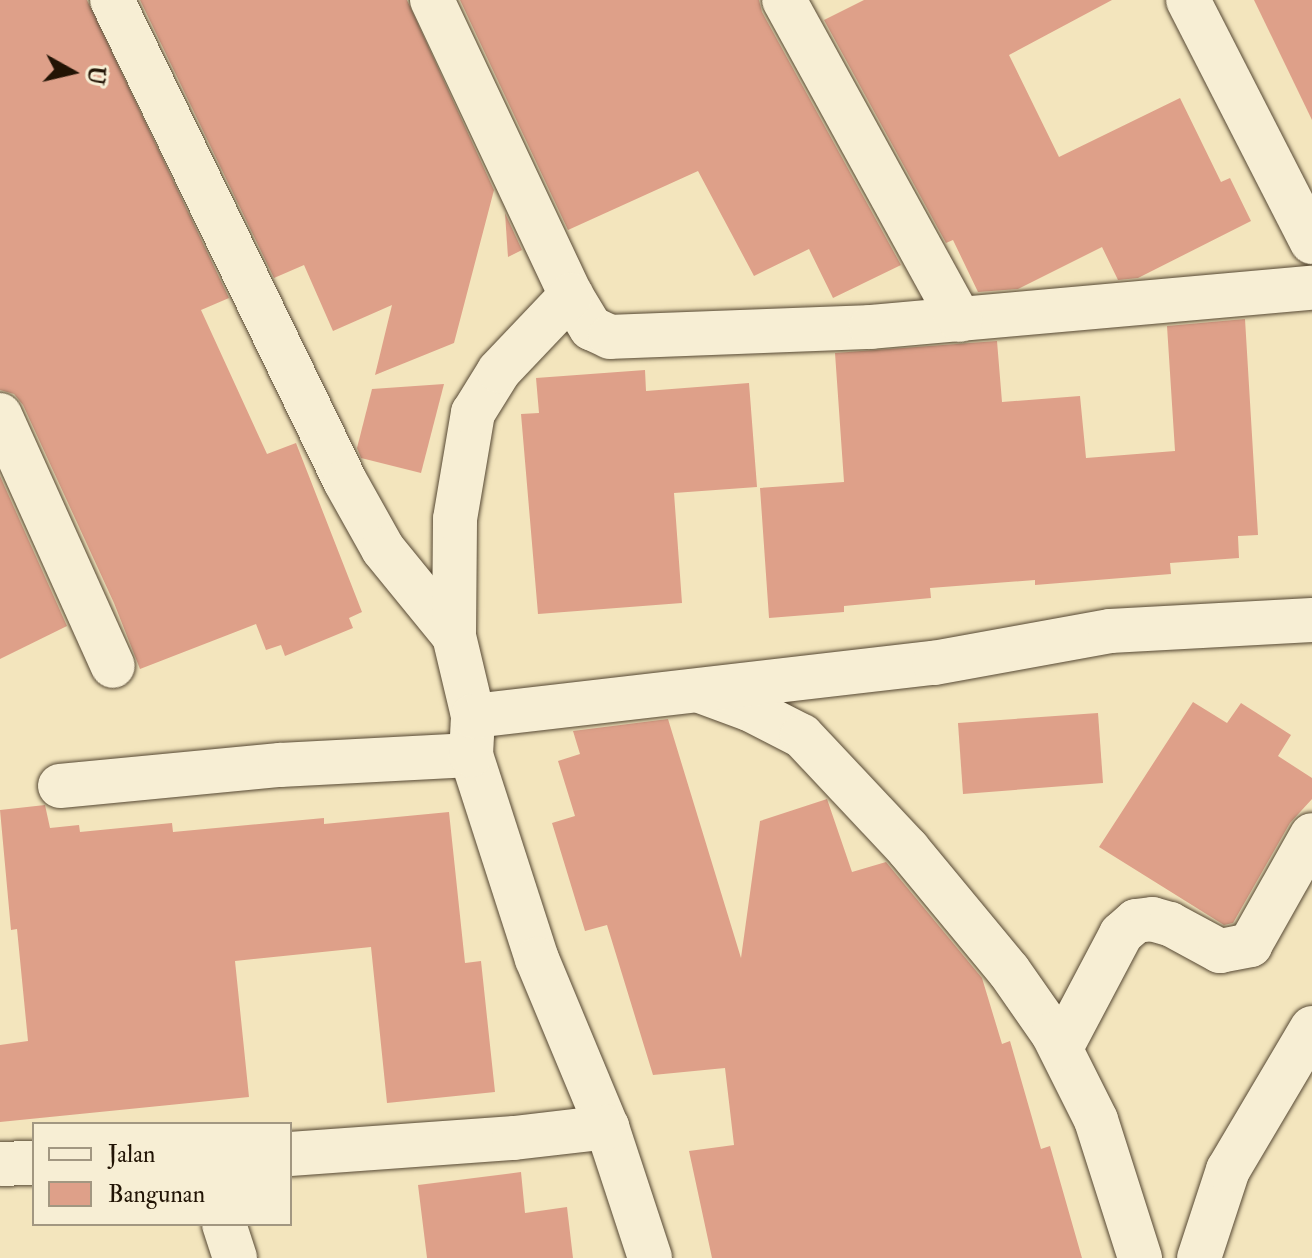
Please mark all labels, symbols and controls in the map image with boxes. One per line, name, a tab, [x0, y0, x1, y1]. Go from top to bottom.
north arrow	[32, 32, 112, 112]
text: U	[81, 64, 111, 86]
legend	[32, 1122, 292, 1226]
text: Jalan	[108, 1139, 155, 1170]
text: Bangunan	[108, 1179, 205, 1210]

